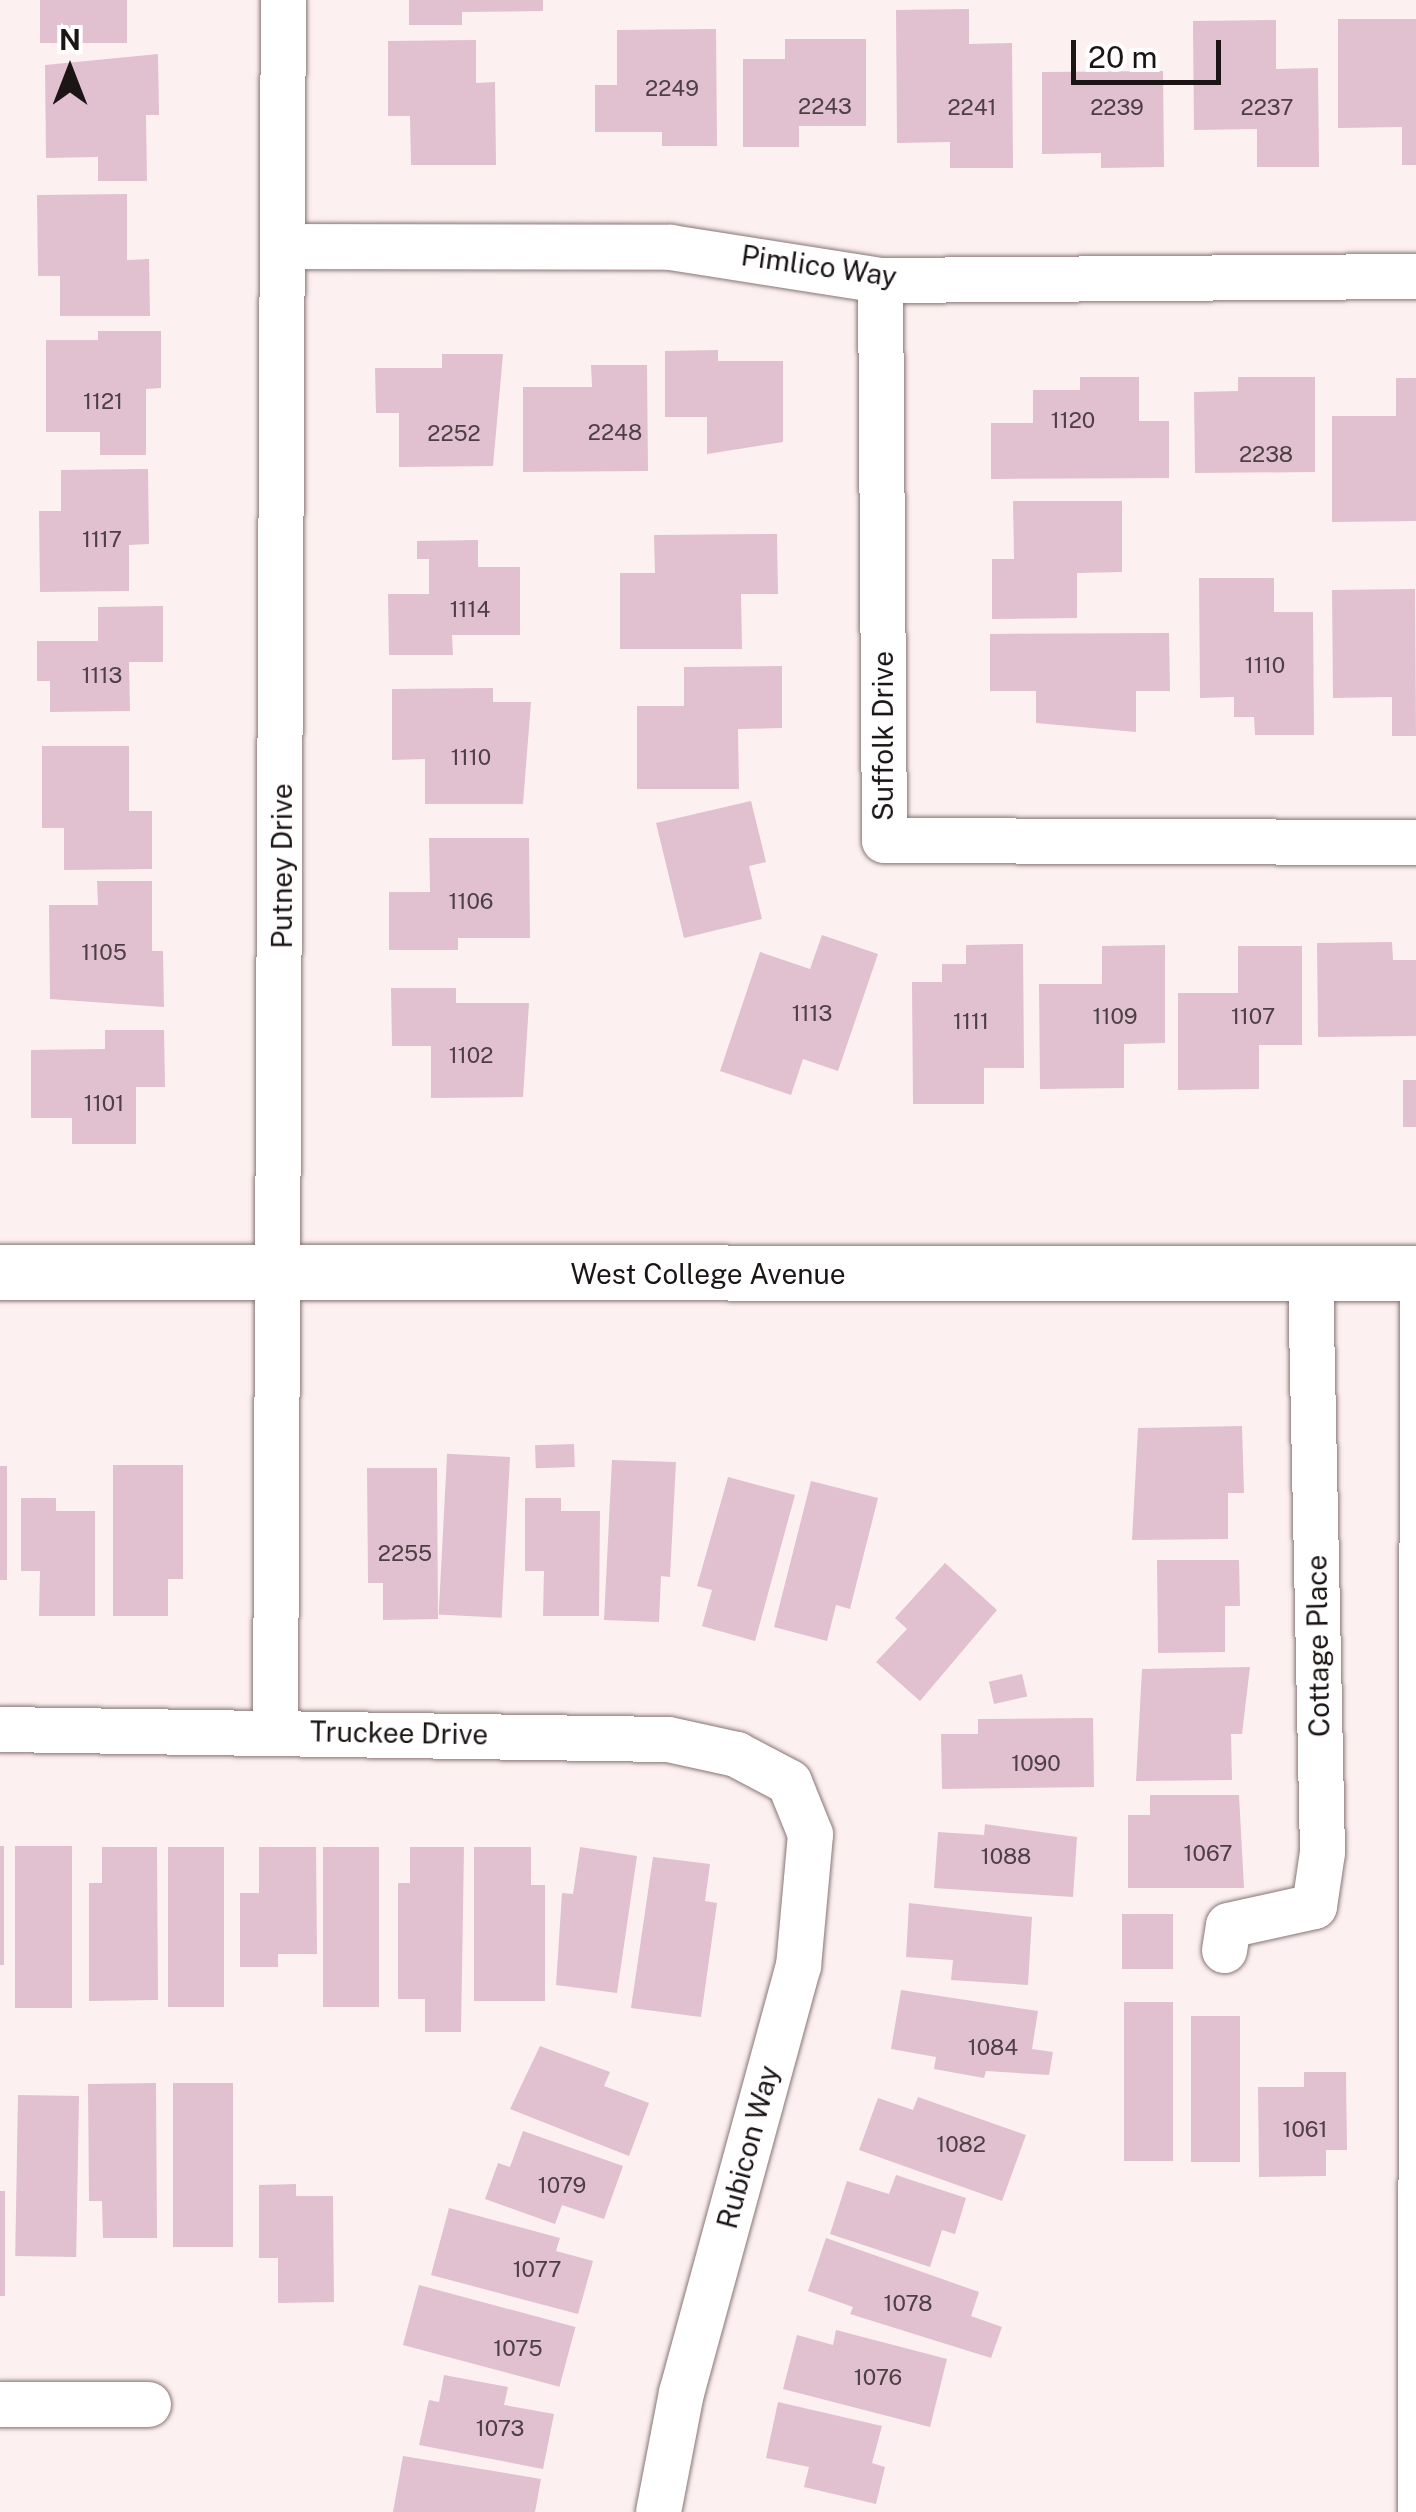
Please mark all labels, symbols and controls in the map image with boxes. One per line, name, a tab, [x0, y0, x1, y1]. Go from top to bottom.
north arrow	[20, 20, 120, 120]
scale bar	[1076, 20, 1226, 82]
text: N	[59, 23, 81, 56]
text: 20 m	[1088, 39, 1157, 75]
house number: 2249	[645, 76, 699, 102]
house number: 2243	[798, 94, 852, 120]
house number: 2241	[947, 95, 997, 121]
house number: 2239	[1090, 95, 1144, 121]
house number: 2237	[1241, 95, 1293, 121]
street label: Pimlico Way	[739, 238, 899, 294]
house number: 1121	[83, 389, 123, 415]
house number: 1120	[1051, 408, 1095, 434]
house number: 2248	[588, 420, 642, 446]
house number: 2252	[427, 421, 481, 447]
house number: 2238	[1239, 442, 1293, 468]
house number: 1117	[82, 527, 122, 553]
house number: 1114	[450, 597, 490, 623]
street label: Suffolk Drive	[866, 651, 900, 821]
house number: 1110	[1245, 653, 1285, 679]
house number: 1113	[82, 663, 122, 689]
house number: 1110	[451, 745, 491, 771]
street label: Putney Drive	[265, 783, 299, 949]
house number: 1106	[449, 889, 493, 915]
house number: 1105	[81, 940, 127, 966]
house number: 1113	[792, 1001, 832, 1027]
house number: 1109	[1093, 1004, 1137, 1030]
house number: 1107	[1231, 1004, 1275, 1030]
house number: 1111	[953, 1009, 989, 1035]
house number: 1102	[449, 1043, 493, 1069]
house number: 1101	[84, 1091, 124, 1117]
street label: West College Avenue	[570, 1257, 846, 1291]
house number: 2255	[378, 1541, 432, 1567]
street label: Cottage Place	[1300, 1554, 1336, 1738]
street label: Truckee Drive	[309, 1715, 489, 1751]
house number: 1090	[1011, 1751, 1061, 1777]
house number: 1067	[1184, 1841, 1232, 1867]
house number: 1088	[981, 1844, 1031, 1870]
house number: 1084	[968, 2035, 1018, 2061]
street label: Rubicon Way	[710, 2061, 786, 2233]
house number: 1061	[1283, 2117, 1327, 2143]
house number: 1082	[936, 2132, 986, 2158]
house number: 1079	[538, 2173, 586, 2199]
house number: 1077	[513, 2257, 561, 2283]
house number: 1078	[883, 2291, 933, 2317]
house number: 1075	[493, 2336, 543, 2362]
house number: 1076	[854, 2365, 902, 2391]
house number: 1073	[476, 2416, 524, 2442]

